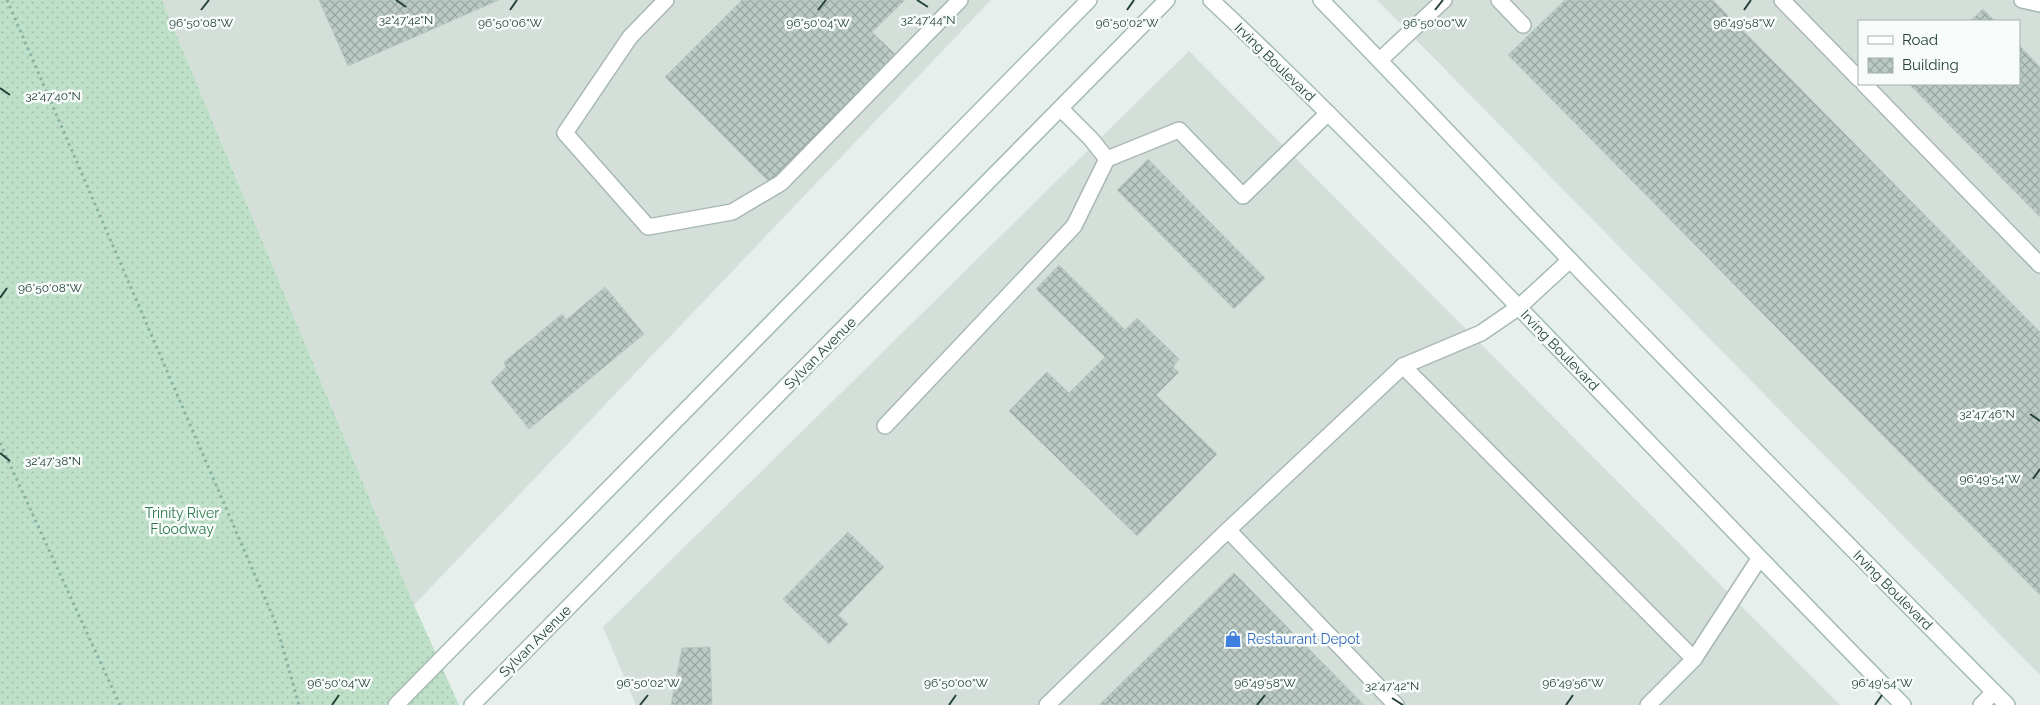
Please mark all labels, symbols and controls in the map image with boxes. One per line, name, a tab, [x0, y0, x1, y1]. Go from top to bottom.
text: 32°47'42"N	[379, 13, 433, 27]
text: 32°47'44"N	[901, 13, 955, 27]
text: 96°50'08"W	[169, 16, 233, 30]
text: 96°50'06"W	[478, 16, 542, 30]
text: 96°50'04"W	[786, 16, 850, 30]
text: 96°50'02"W	[1095, 16, 1159, 30]
text: 96°50'00"W	[1403, 16, 1467, 30]
text: 96°49'58"W	[1713, 16, 1775, 30]
street label: Irving Boulevard	[1232, 20, 1318, 104]
legend	[1858, 20, 2020, 85]
text: Road	[1902, 31, 1938, 49]
text: Building	[1902, 56, 1959, 74]
text: 32°47'40"N	[25, 89, 81, 103]
text: 96°50'08"W	[18, 281, 82, 295]
street label: Irving Boulevard	[1518, 307, 1602, 393]
street label: Sylvan Avenue	[781, 314, 859, 392]
text: 32°47'46"N	[1959, 407, 2015, 421]
text: 32°47'38"N	[25, 454, 81, 468]
text: 96°49'54"W	[1959, 472, 2021, 486]
park label: Trinity River Floodway	[145, 505, 219, 537]
street label: Irving Boulevard	[1850, 547, 1936, 633]
street label: Sylvan Avenue	[496, 602, 574, 680]
shop icon: Restaurant Depot	[1223, 629, 1243, 649]
place label: Restaurant Depot	[1247, 631, 1360, 647]
text: 96°50'04"W	[307, 676, 371, 690]
text: 96°50'02"W	[616, 676, 680, 690]
text: 96°50'00"W	[924, 676, 988, 690]
text: 96°49'58"W	[1234, 676, 1296, 690]
text: 96°49'56"W	[1542, 676, 1604, 690]
text: 96°49'54"W	[1851, 676, 1913, 690]
text: 32°47'42"N	[1365, 679, 1419, 693]

